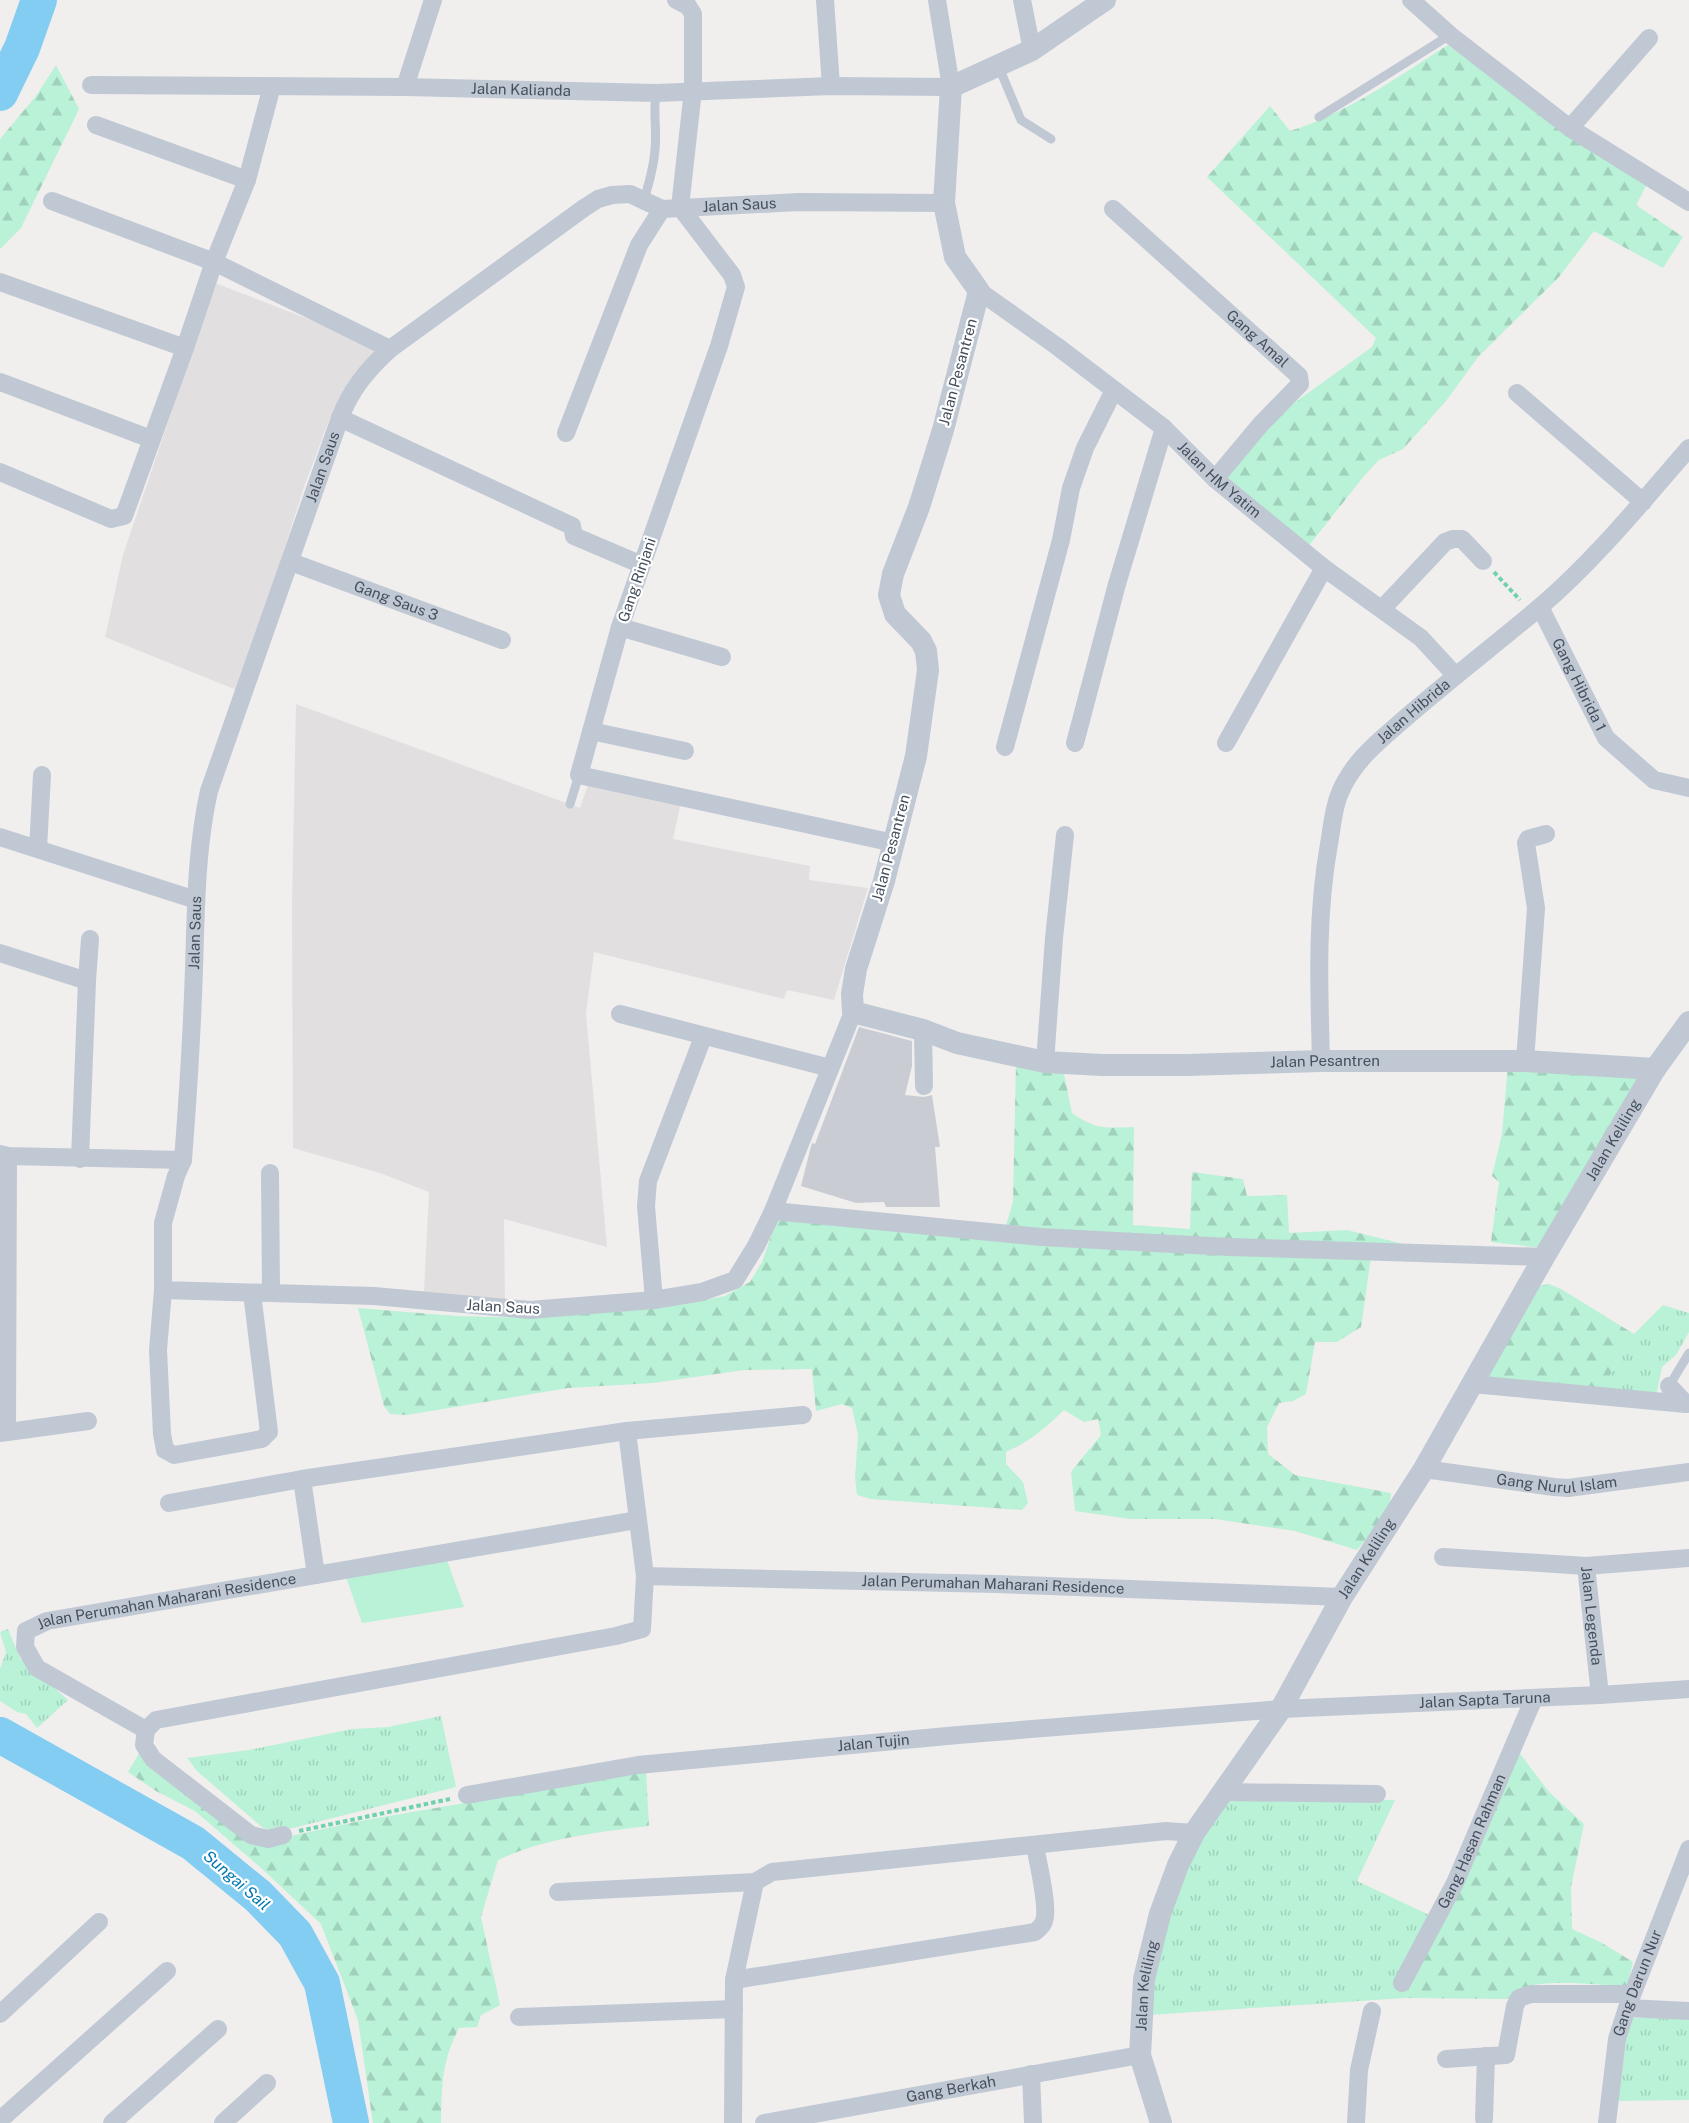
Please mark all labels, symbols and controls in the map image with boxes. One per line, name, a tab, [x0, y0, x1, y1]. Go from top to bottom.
street label: Jalan Kalianda	[471, 80, 571, 99]
street label: Jalan Saus	[702, 194, 777, 215]
street label: Gang Amal	[1223, 306, 1292, 370]
street label: Jalan Pesantren	[935, 317, 980, 427]
street label: Jalan Saus	[302, 429, 343, 505]
street label: Jalan HM Yatim	[1174, 438, 1265, 521]
street label: Gang Rinjani	[614, 535, 659, 624]
street label: Gang Saus 3	[352, 577, 441, 624]
street label: Gang Hibrida 1	[1549, 635, 1610, 734]
street label: Jalan Hibrida	[1373, 675, 1453, 747]
street label: Jalan Pesantren	[868, 793, 913, 903]
street label: Jalan Saus	[185, 896, 204, 970]
street label: Jalan Pesantren	[1270, 1052, 1380, 1071]
street label: Jalan Keliling	[1582, 1095, 1644, 1183]
street label: Jalan Saus	[466, 1296, 540, 1317]
street label: Gang Nurul Islam	[1495, 1470, 1618, 1496]
street label: Jalan Keliling	[1334, 1515, 1398, 1602]
street label: Jalan Legenda	[1578, 1565, 1606, 1666]
street label: Jalan Perumahan Maharani Residence	[34, 1569, 297, 1633]
street label: Jalan Perumahan Maharani Residence	[861, 1572, 1125, 1597]
street label: Jalan Sapta Taruna	[1419, 1688, 1551, 1711]
street label: Jalan Tujin	[836, 1731, 910, 1754]
street label: Gang Hasan Rahman	[1434, 1771, 1509, 1912]
water label: Sungai Sail	[200, 1846, 274, 1914]
street label: Gang Darun Nur	[1609, 1927, 1665, 2039]
street label: Jalan Keliling	[1132, 1938, 1161, 2032]
street label: Gang Berkah	[905, 2072, 997, 2105]

